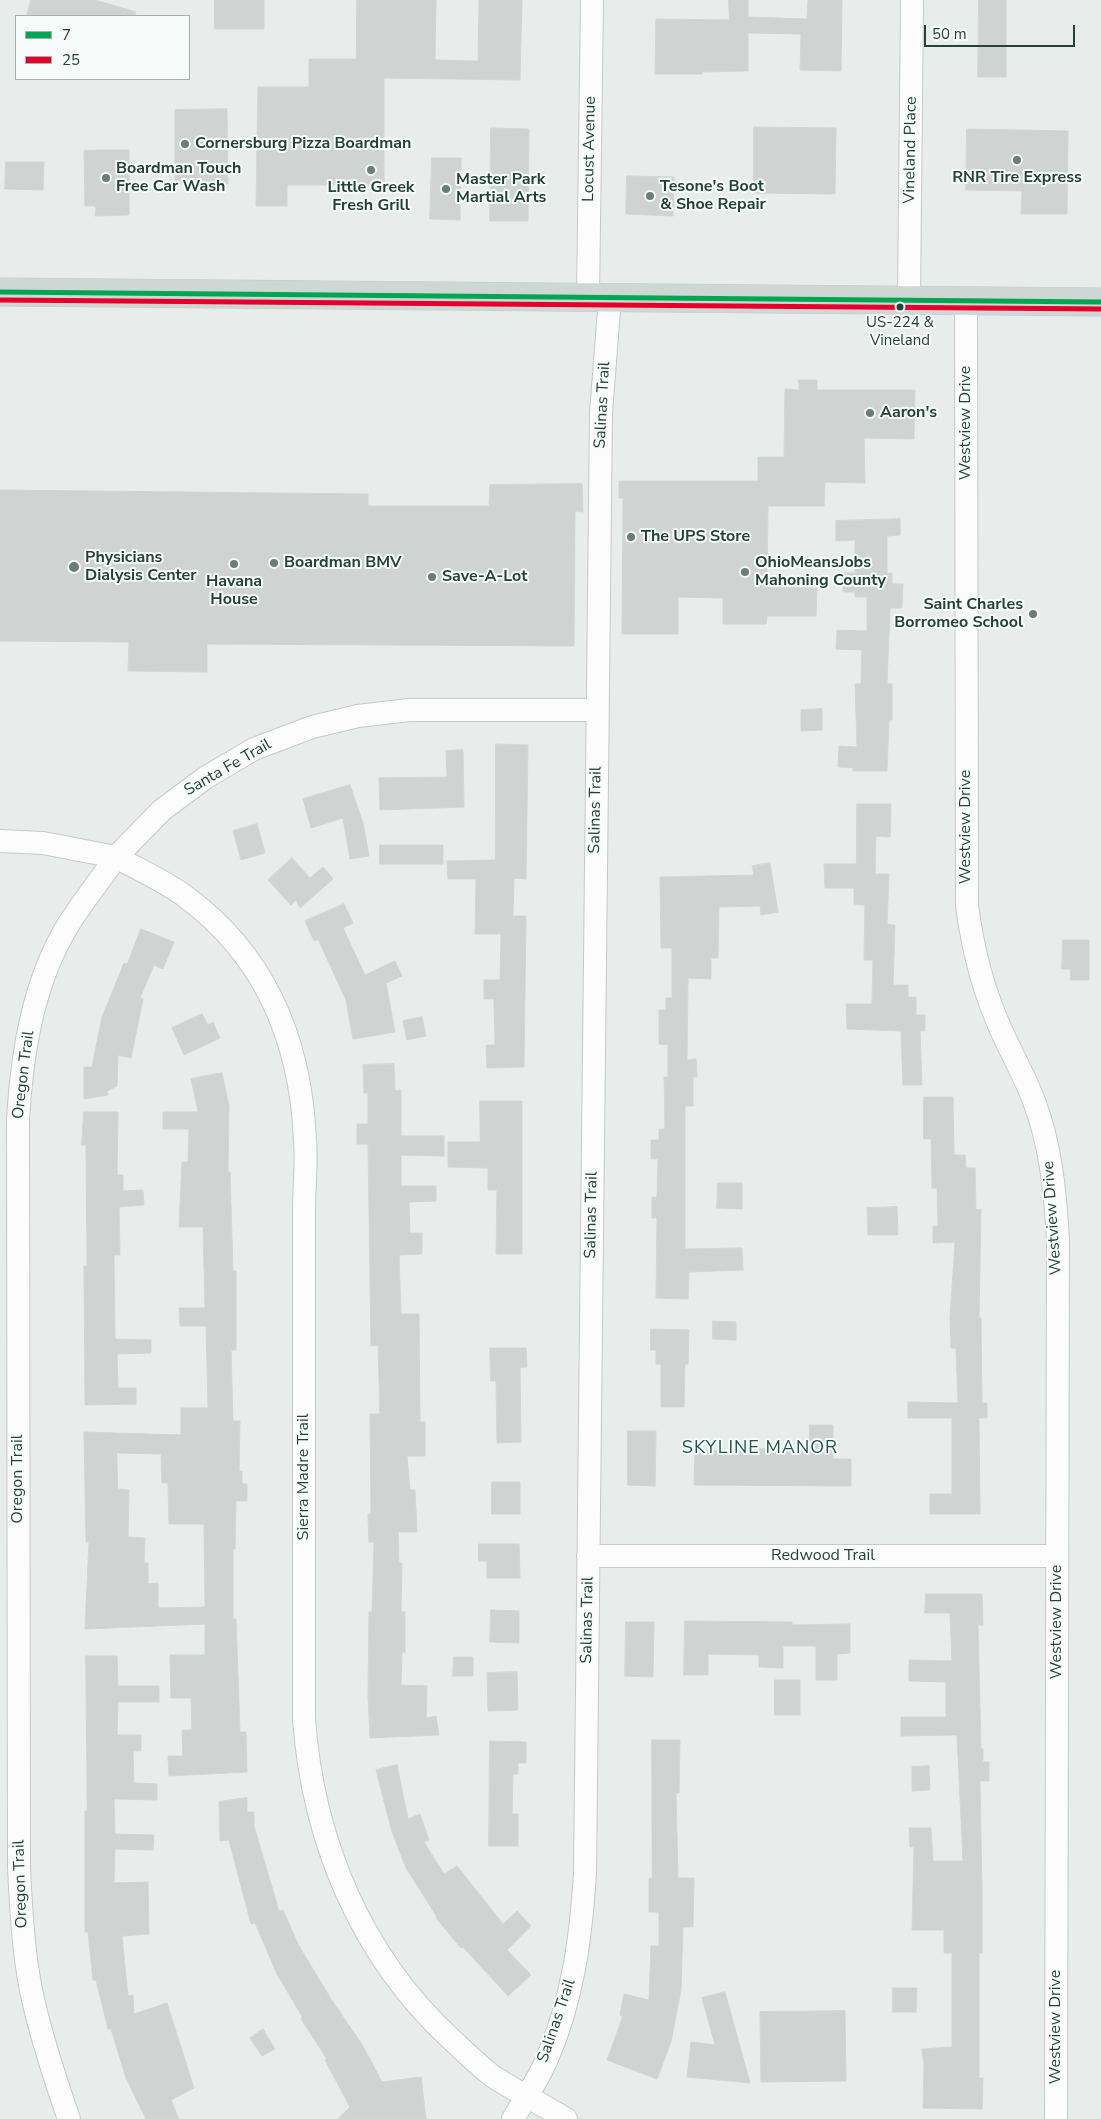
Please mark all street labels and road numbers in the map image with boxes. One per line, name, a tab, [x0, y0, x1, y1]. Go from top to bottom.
street label: Locust Avenue	[579, 96, 601, 202]
street label: Vineland Place	[900, 96, 922, 204]
street label: Salinas Trail	[591, 361, 615, 449]
street label: Westview Drive	[956, 366, 976, 480]
street label: Santa Fe Trail	[181, 735, 275, 801]
street label: Salinas Trail	[586, 766, 606, 854]
street label: Westview Drive	[956, 770, 976, 884]
street label: Oregon Trail	[9, 1030, 39, 1120]
street label: Westview Drive	[1039, 1160, 1067, 1276]
street label: Salinas Trail	[582, 1171, 602, 1259]
street label: Sierra Madre Trail	[294, 1414, 314, 1540]
street label: Oregon Trail	[8, 1435, 28, 1523]
street label: Redwood Trail	[771, 1546, 875, 1566]
street label: Westview Drive	[1047, 1565, 1067, 1679]
street label: Salinas Trail	[578, 1576, 598, 1664]
street label: Oregon Trail	[10, 1839, 32, 1929]
street label: Westview Drive	[1046, 1970, 1066, 2084]
street label: Salinas Trail	[534, 1977, 580, 2065]

